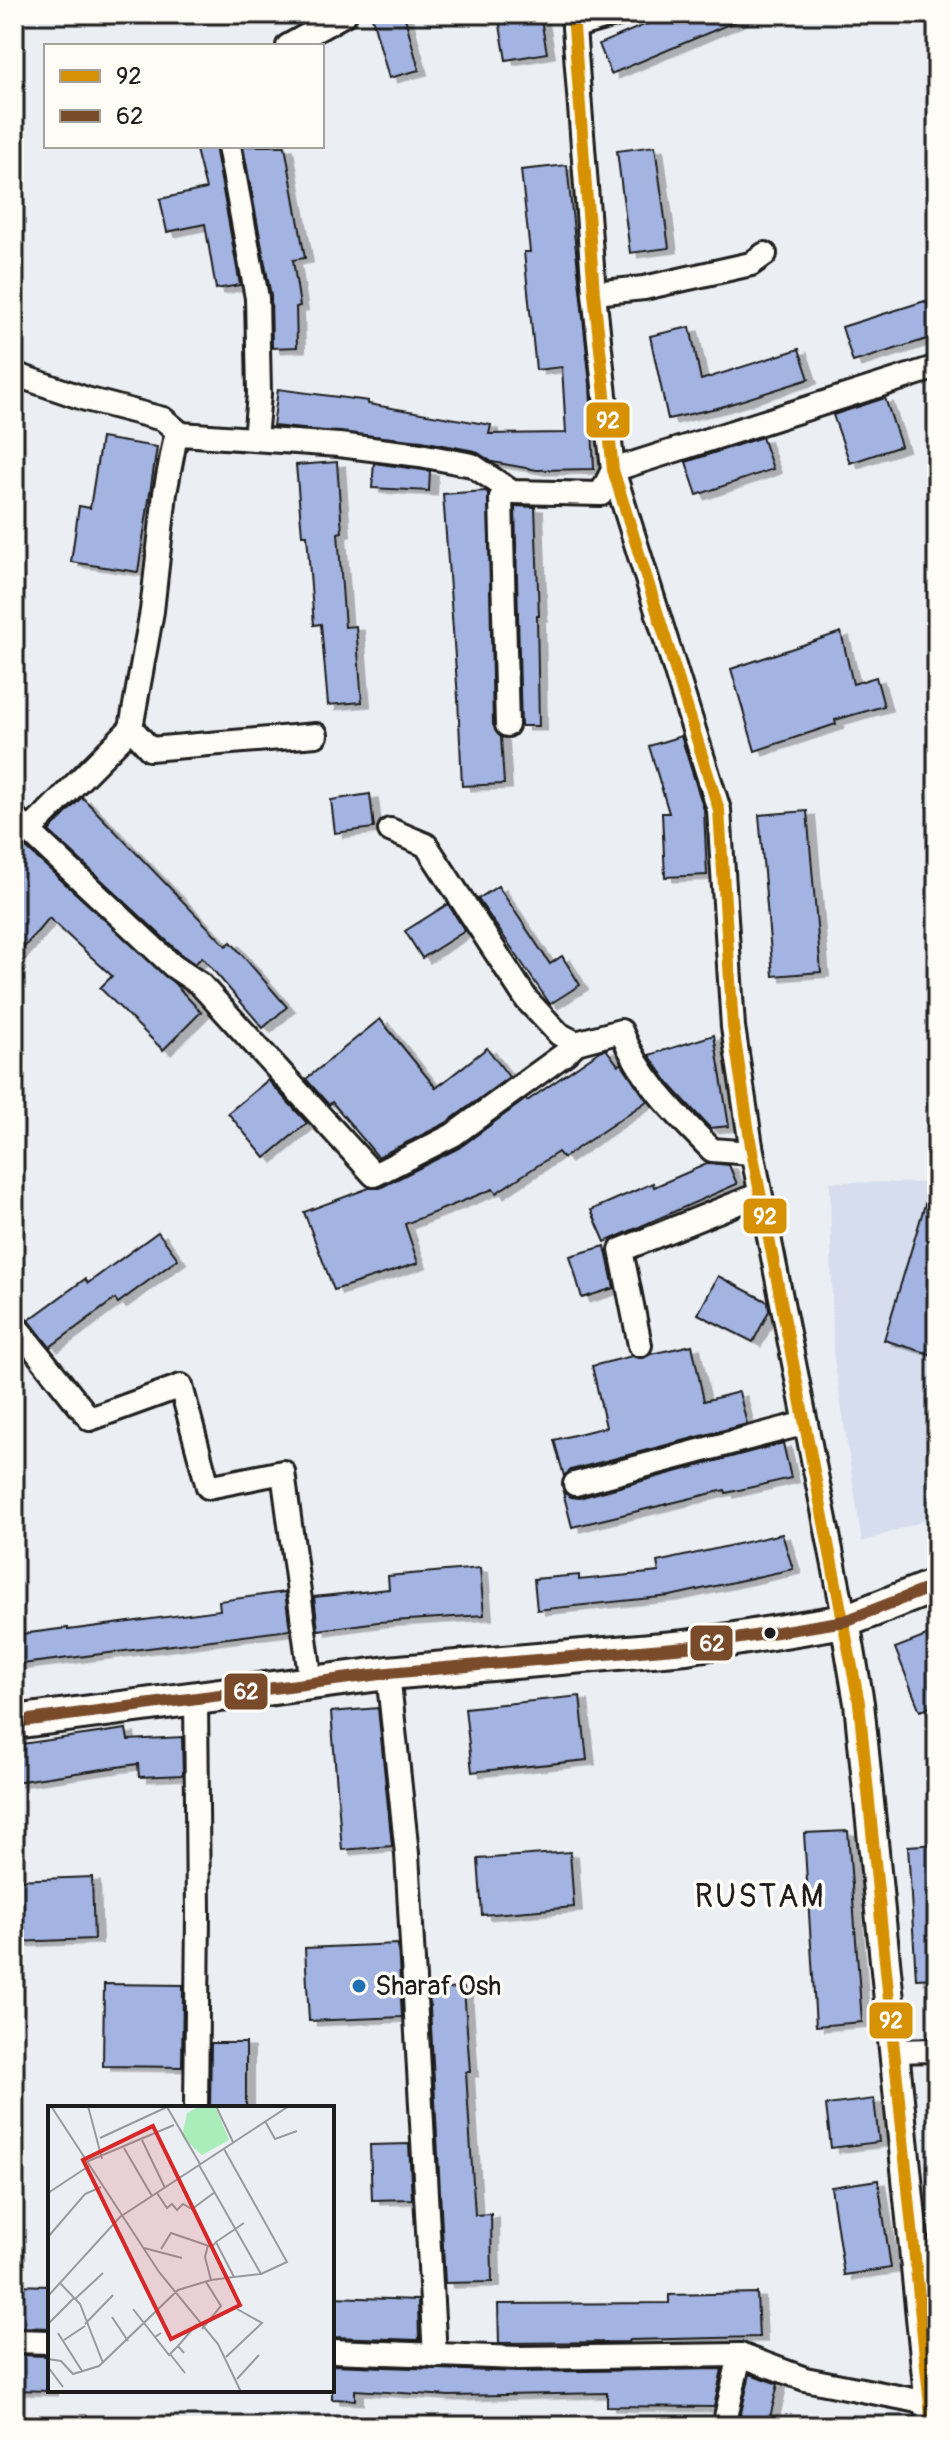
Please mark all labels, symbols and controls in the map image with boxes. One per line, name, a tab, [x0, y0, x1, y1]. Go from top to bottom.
legend	[44, 44, 324, 148]
text: 92	[116, 62, 142, 91]
text: 62	[116, 102, 143, 131]
line badge: 92	[585, 401, 631, 439]
text: 92	[596, 407, 620, 435]
line badge: 92	[742, 1197, 788, 1235]
text: 92	[753, 1203, 777, 1231]
line badge: 62	[689, 1624, 734, 1662]
unlabelled marker	[762, 1625, 778, 1641]
text: 62	[699, 1630, 725, 1658]
line badge: 62	[223, 1672, 269, 1711]
text: 62	[233, 1678, 259, 1706]
district label: RUSTAM	[695, 1877, 825, 1917]
place label: Sharaf Osh	[375, 1969, 501, 2004]
marker: Sharaf Osh	[350, 1977, 368, 1995]
line badge: 92	[868, 2001, 914, 2040]
text: 92	[879, 2007, 903, 2035]
inset map	[48, 2106, 334, 2392]

